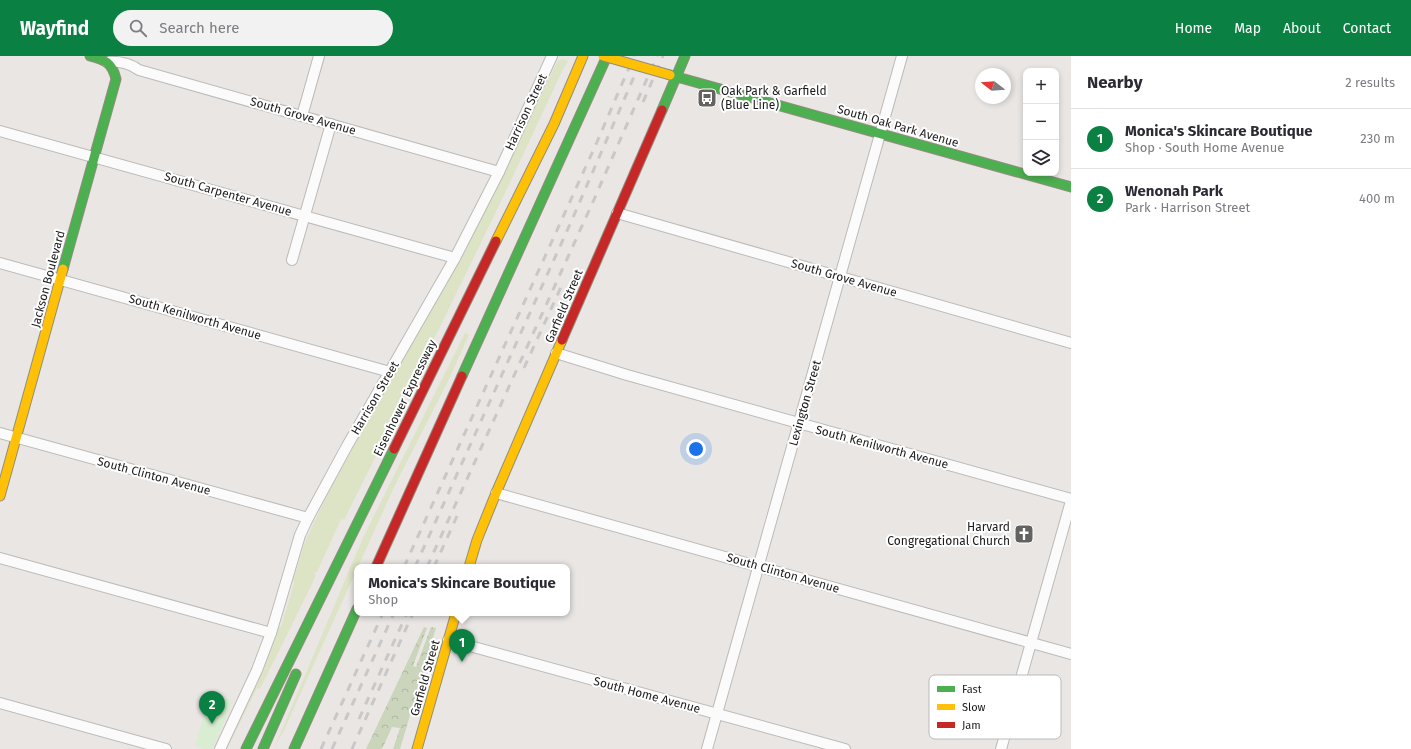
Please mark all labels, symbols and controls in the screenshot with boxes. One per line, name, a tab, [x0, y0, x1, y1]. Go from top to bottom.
search box	[113, 10, 393, 46]
text: Wayfind	[20, 17, 89, 40]
icon: search	[127, 17, 149, 39]
text: Search here	[159, 19, 239, 37]
text: Home	[1175, 20, 1212, 37]
text: Map	[1234, 20, 1261, 37]
text: About	[1283, 20, 1321, 37]
text: Contact	[1343, 20, 1391, 37]
north arrow	[975, 68, 1011, 104]
map controls	[1023, 68, 1059, 176]
button: +	[1023, 68, 1059, 104]
street label: Harrison Street	[502, 71, 550, 152]
text: Nearby	[1087, 72, 1142, 93]
text: 2 results	[1345, 75, 1395, 90]
place label: Oak Park & Garfield (Blue Line)	[721, 84, 827, 112]
bus stop icon: Oak Park & Garfield (Blue Line)	[696, 87, 718, 109]
street label: South Grove Avenue	[249, 94, 357, 138]
street label: South Oak Park Avenue	[836, 102, 960, 150]
button: −	[1023, 104, 1059, 140]
text: Monica's Skincare Boutique	[1125, 122, 1313, 140]
text: 1	[1097, 131, 1103, 146]
text: 230 m	[1360, 131, 1395, 146]
button: layers	[1023, 140, 1059, 176]
text: Shop · South Home Avenue	[1125, 140, 1284, 155]
street label: South Carpenter Avenue	[163, 169, 293, 219]
text: Wenonah Park	[1125, 182, 1223, 200]
text: 2	[1097, 191, 1103, 206]
text: 400 m	[1359, 191, 1395, 206]
text: Park · Harrison Street	[1125, 200, 1250, 215]
street label: Jackson Boulevard	[28, 229, 68, 329]
street label: South Grove Avenue	[790, 256, 898, 300]
street label: Garfield Street	[542, 267, 586, 345]
street label: South Kenilworth Avenue	[127, 291, 263, 343]
street label: Eisenhower Expressway	[371, 337, 439, 459]
street label: Harrison Street	[348, 358, 402, 437]
street label: Lexington Street	[786, 358, 824, 447]
street label: South Kenilworth Avenue	[814, 422, 950, 472]
your location	[686, 439, 706, 459]
street label: South Clinton Avenue	[96, 454, 212, 498]
place label: Harvard Congregational Church	[887, 520, 1010, 548]
church icon: Harvard Congregational Church	[1013, 523, 1035, 545]
street label: South Clinton Avenue	[725, 550, 841, 596]
popup	[354, 564, 570, 616]
text: Monica's Skincare Boutique	[368, 574, 556, 592]
text: Shop	[368, 592, 398, 607]
pin: 1	[449, 629, 475, 662]
street label: Garfield Street	[407, 638, 443, 718]
street label: South Home Avenue	[592, 674, 702, 716]
legend	[929, 675, 1061, 739]
text: Fast	[962, 683, 982, 696]
pin: 2	[199, 691, 225, 724]
text: Slow	[962, 701, 986, 714]
text: Jam	[962, 719, 981, 732]

